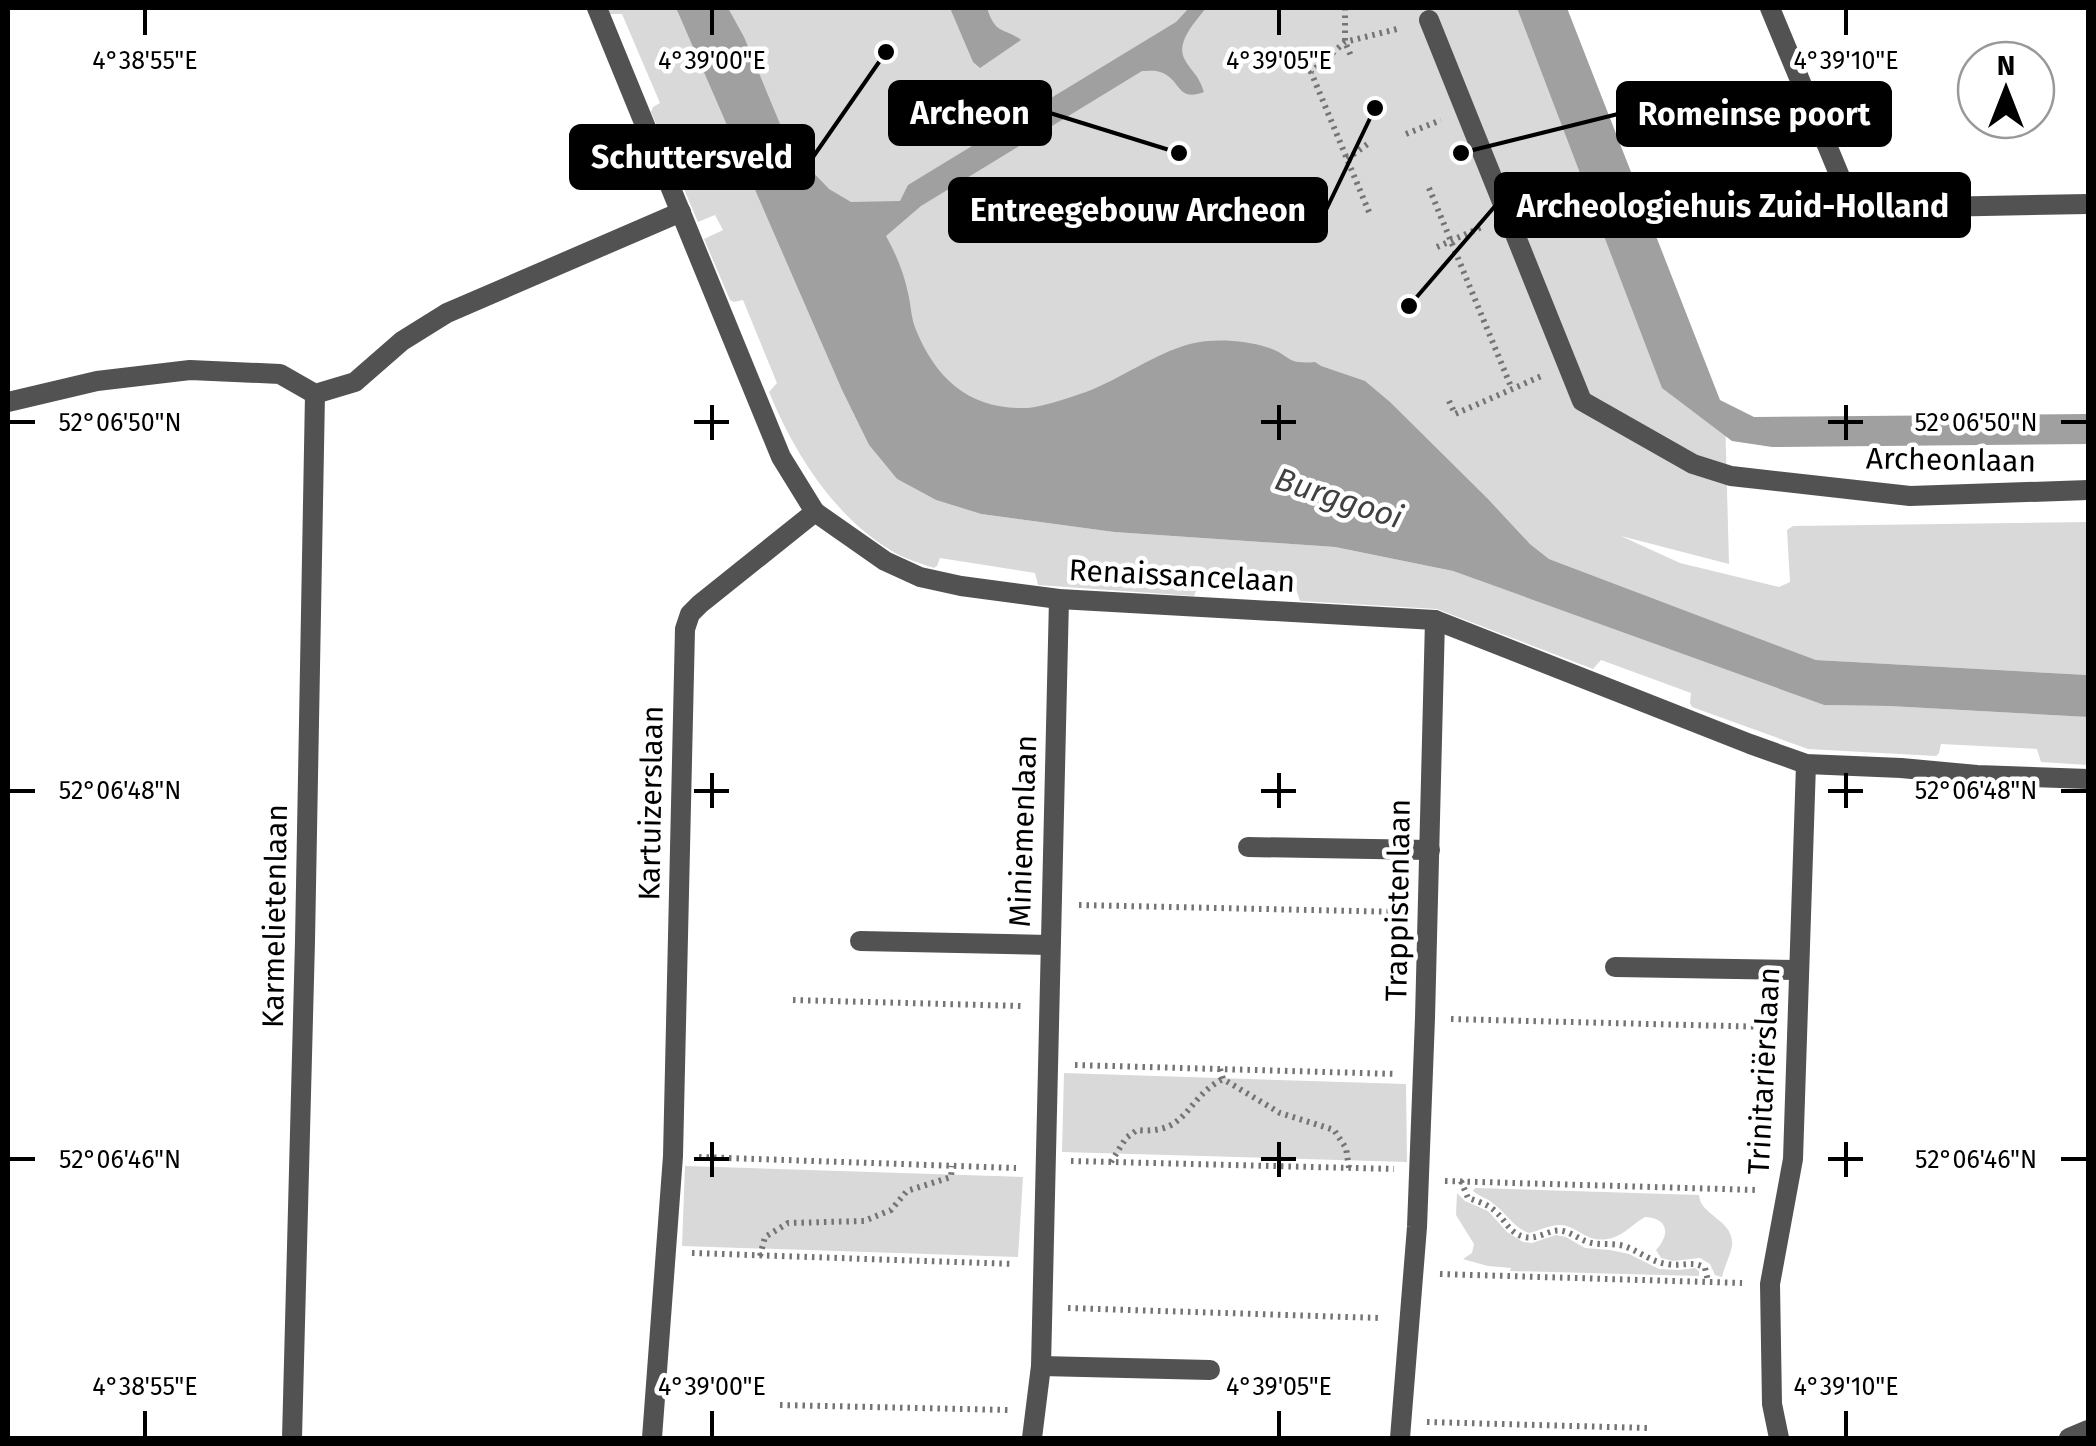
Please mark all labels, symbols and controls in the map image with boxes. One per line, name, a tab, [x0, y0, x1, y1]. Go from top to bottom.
north arrow	[1956, 40, 2056, 140]
text: 4°38'55"E	[92, 46, 198, 76]
text: 4°39'00"E	[658, 46, 766, 76]
text: 4°39'05"E	[1226, 46, 1332, 76]
text: 4°39'10"E	[1793, 46, 1899, 76]
text: N	[1997, 49, 2015, 82]
callout: Archeon	[890, 82, 1050, 144]
callout: Romeinse poort	[1618, 83, 1890, 145]
text: Archeon	[909, 94, 1030, 132]
text: Romeinse poort	[1638, 95, 1871, 133]
callout: Schuttersveld	[571, 126, 813, 188]
text: Schuttersveld	[591, 138, 793, 176]
callout: Archeologiehuis Zuid-Holland	[1496, 174, 1969, 236]
callout: Entreegebouw Archeon	[950, 179, 1326, 241]
text: Archeologiehuis Zuid-Holland	[1516, 187, 1949, 225]
text: Entreegebouw Archeon	[970, 191, 1306, 229]
text: 52°06'50"N	[58, 408, 182, 438]
text: 52°06'50"N	[1914, 408, 2038, 438]
street label: Archeonlaan	[1866, 441, 2036, 479]
water label: Burggooi	[1270, 460, 1408, 536]
street label: Renaissancelaan	[1068, 552, 1296, 600]
street label: Kartuizerslaan	[631, 705, 671, 901]
street label: Miniemenlaan	[1002, 734, 1044, 928]
text: 52°06'48"N	[59, 776, 181, 806]
text: 52°06'48"N	[1915, 776, 2037, 806]
street label: Trappistenlaan	[1378, 798, 1418, 1002]
street label: Karmelietenlaan	[255, 804, 295, 1028]
street label: Trinitariërslaan	[1741, 966, 1787, 1176]
text: 52°06'46"N	[59, 1145, 181, 1175]
text: 52°06'46"N	[1915, 1145, 2037, 1175]
text: 4°38'55"E	[92, 1372, 198, 1402]
text: 4°39'00"E	[658, 1372, 766, 1402]
text: 4°39'05"E	[1226, 1372, 1332, 1402]
text: 4°39'10"E	[1793, 1372, 1899, 1402]

